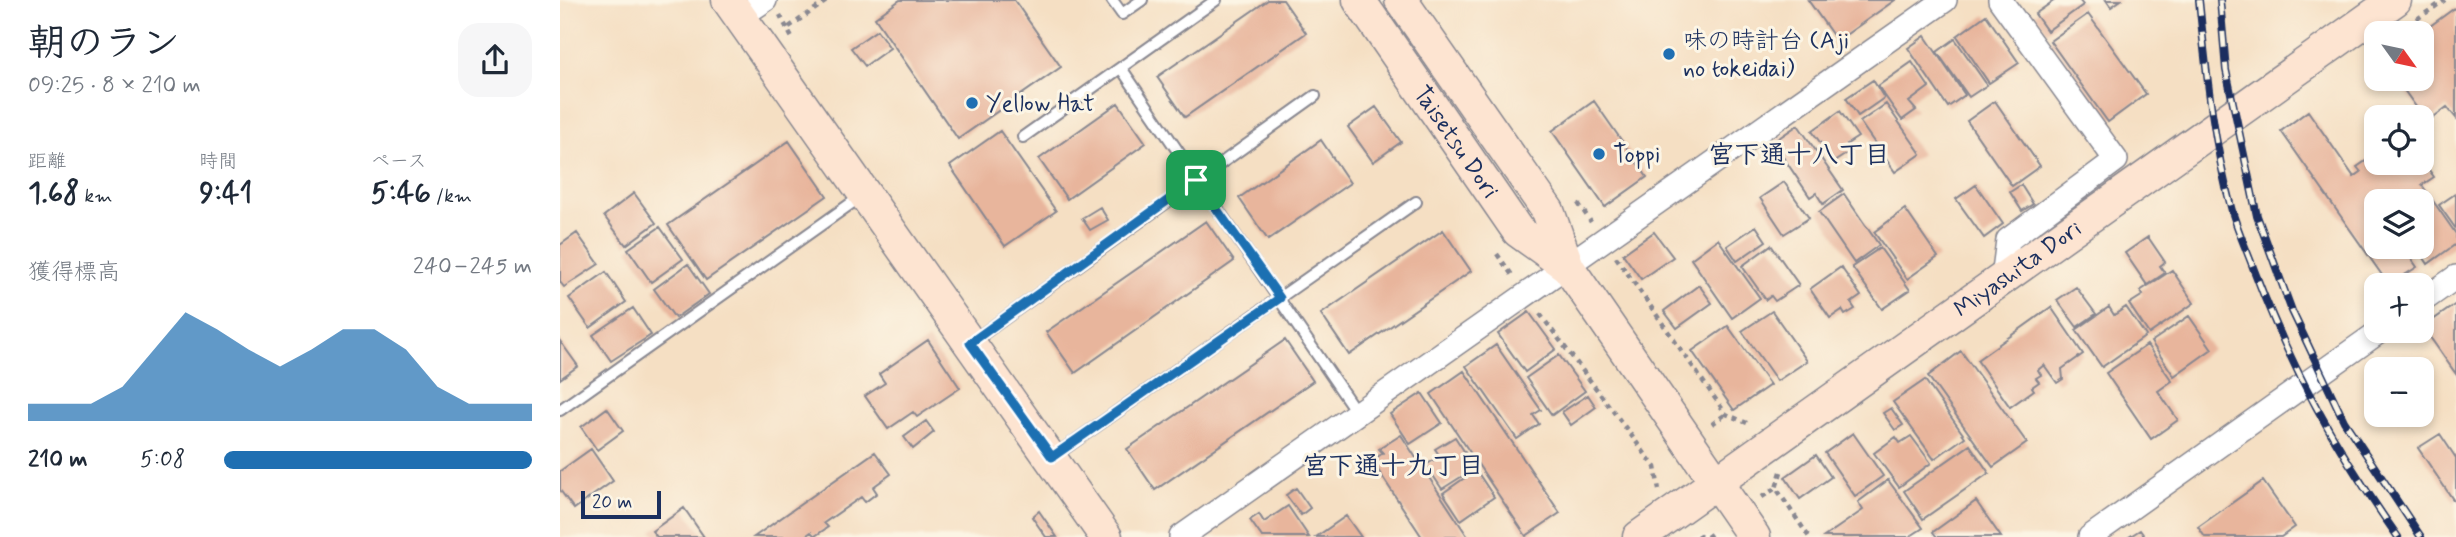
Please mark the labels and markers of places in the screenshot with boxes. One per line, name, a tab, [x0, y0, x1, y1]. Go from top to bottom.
place label: 味の時計台 (Aji no tokeidai)	[1683, 26, 1849, 85]
marker: 味の時計台 (Aji no tokeidai)	[1661, 46, 1677, 62]
place label: Yellow Hat	[986, 89, 1095, 120]
marker: Yellow Hat	[964, 95, 980, 111]
place label: Toppi	[1613, 140, 1660, 171]
marker: Toppi	[1591, 146, 1607, 162]
pin	[1166, 150, 1226, 210]

